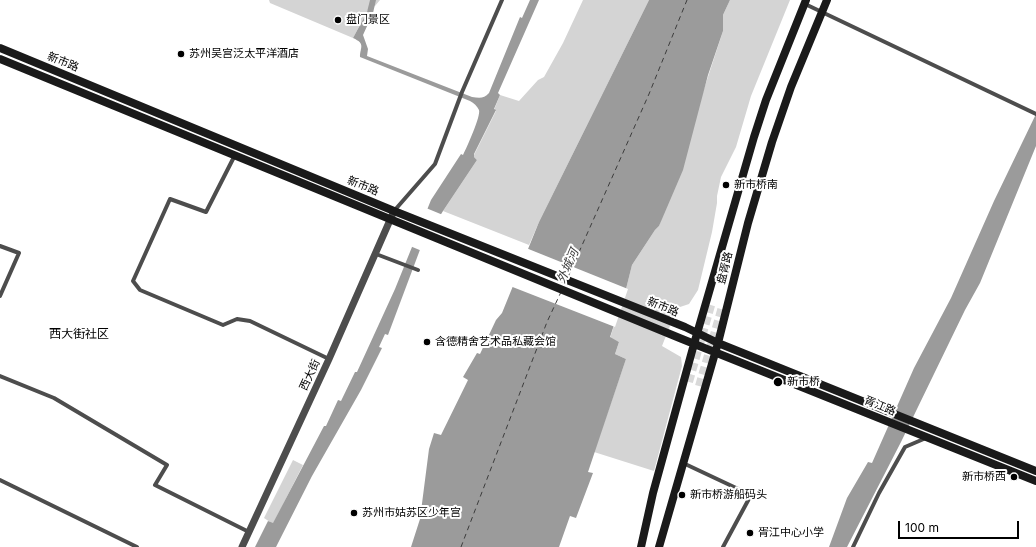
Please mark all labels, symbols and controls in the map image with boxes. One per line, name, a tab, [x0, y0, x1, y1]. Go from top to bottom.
place label: 盘门景区	[346, 13, 390, 27]
marker: 盘门景区	[333, 15, 343, 25]
place label: 苏州吴宫泛太平洋酒店	[189, 47, 299, 61]
marker: 苏州吴宫泛太平洋酒店	[176, 49, 186, 59]
street label: 新市路	[45, 50, 81, 74]
street label: 新市路	[345, 174, 381, 198]
place label: 新市桥南	[734, 178, 778, 192]
marker: 新市桥南	[721, 180, 731, 190]
water label: 外城河	[554, 247, 582, 285]
street label: 盘胥路	[715, 250, 735, 286]
street label: 新市路	[645, 295, 681, 319]
district label: 西大街社区	[49, 327, 109, 341]
place label: 含德精舍艺术品私藏会馆	[435, 335, 556, 349]
marker: 含德精舍艺术品私藏会馆	[422, 337, 432, 347]
street label: 西大街	[297, 357, 323, 393]
place label: 新市桥	[787, 375, 820, 389]
marker: 新市桥	[772, 376, 784, 388]
street label: 胥江路	[862, 394, 898, 418]
place label: 新市桥西	[962, 470, 1006, 484]
marker: 新市桥西	[1009, 472, 1019, 482]
place label: 新市桥游船码头	[690, 488, 767, 502]
marker: 新市桥游船码头	[677, 490, 687, 500]
place label: 苏州市姑苏区少年宫	[362, 506, 461, 520]
marker: 苏州市姑苏区少年宫	[349, 508, 359, 518]
scale bar	[900, 513, 1021, 539]
text: 100 m	[905, 520, 939, 535]
place label: 胥江中心小学	[758, 526, 824, 540]
marker: 胥江中心小学	[745, 528, 755, 538]

